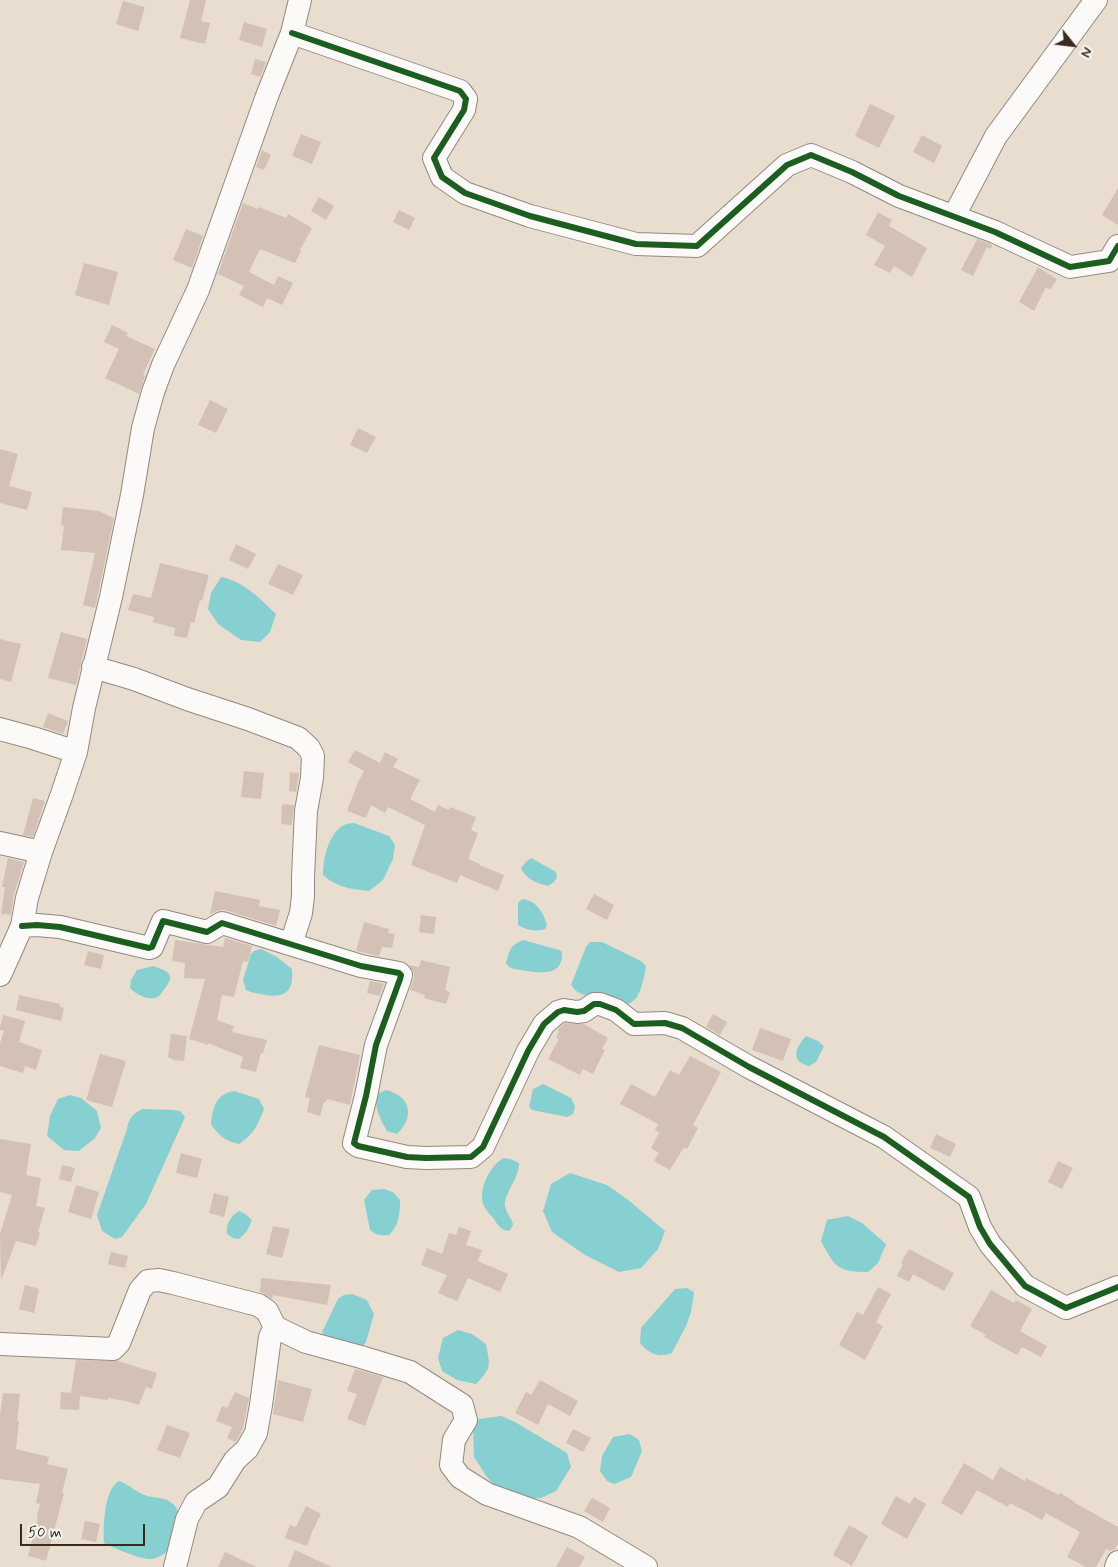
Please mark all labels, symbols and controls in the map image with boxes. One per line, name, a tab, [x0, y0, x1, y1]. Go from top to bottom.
north arrow	[1048, 20, 1098, 70]
text: N	[1076, 44, 1096, 61]
scale bar	[22, 1514, 148, 1546]
text: 50 m	[28, 1523, 62, 1543]

